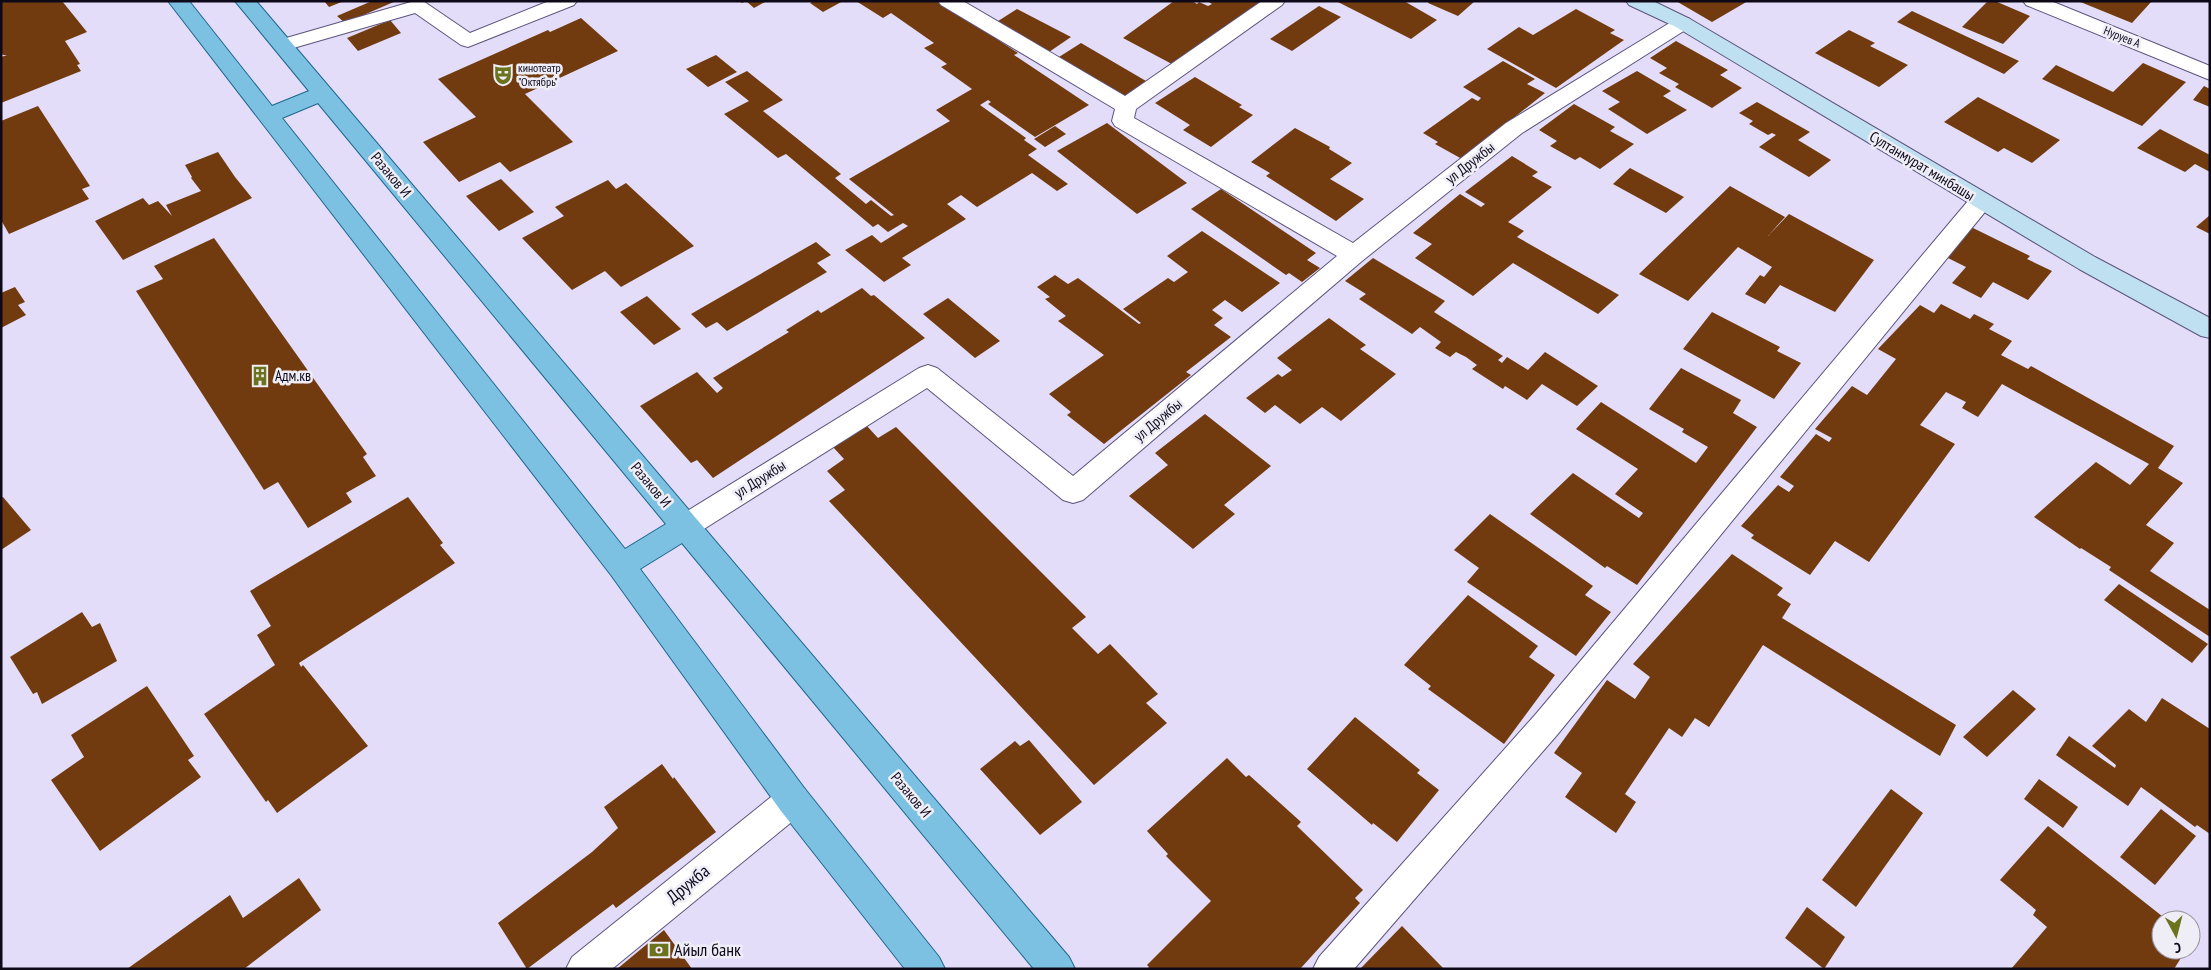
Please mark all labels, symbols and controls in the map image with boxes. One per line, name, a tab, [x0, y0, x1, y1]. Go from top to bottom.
street label: Нуруев А	[2102, 22, 2143, 51]
place label: кинотеатр "Октябрь"	[518, 60, 561, 89]
theatre icon: кинотеатр "Октябрь"	[492, 64, 514, 86]
street label: Султанмурат минбашы	[1866, 127, 1978, 205]
street label: ул Дружбы	[1441, 138, 1498, 188]
street label: Разаков И	[367, 148, 416, 201]
building icon: Адм.кв	[249, 365, 271, 387]
place label: Адм.кв	[275, 366, 311, 385]
street label: ул Дружбы	[1130, 394, 1186, 445]
street label: ул Дружбы	[730, 455, 789, 502]
street label: Разаков И	[627, 458, 676, 511]
street label: Разаков И	[887, 768, 936, 821]
street label: Дружба	[661, 859, 714, 908]
north arrow	[2151, 910, 2201, 960]
place label: Айыл банк	[674, 938, 741, 961]
bank icon: Айыл банк	[648, 939, 670, 961]
text: С	[2173, 939, 2182, 957]

